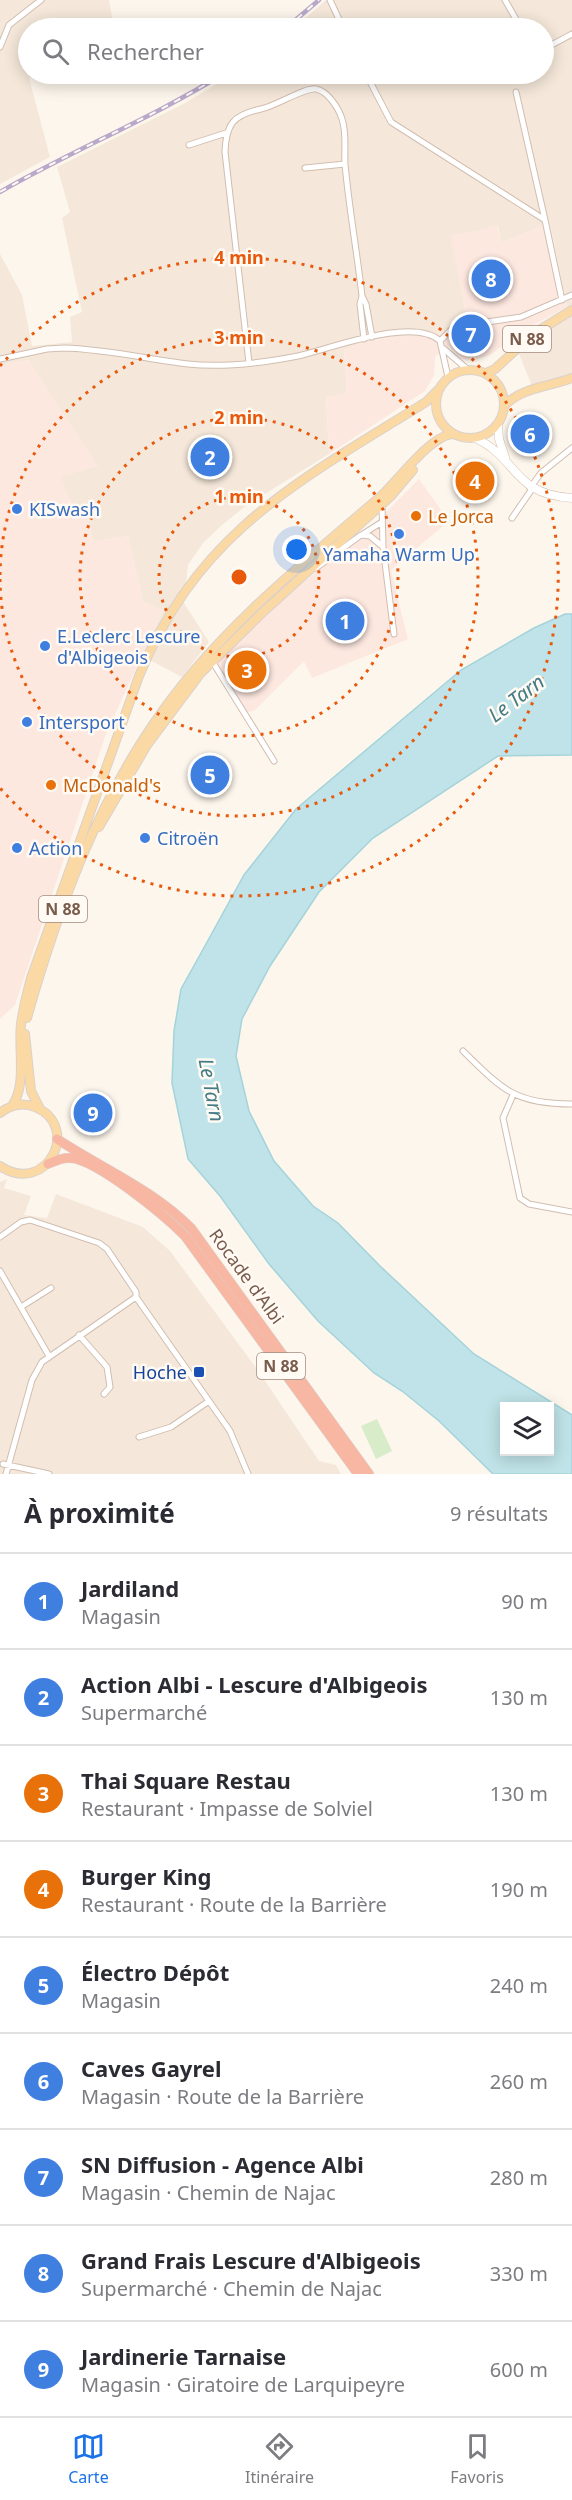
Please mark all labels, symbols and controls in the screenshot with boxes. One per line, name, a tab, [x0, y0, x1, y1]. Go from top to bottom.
search box	[18, 18, 554, 84]
icon: search	[39, 35, 72, 68]
text: Rechercher	[87, 36, 204, 66]
text: 4 min	[214, 245, 264, 269]
pin: 8	[472, 256, 510, 302]
pin: 7	[452, 312, 490, 356]
text: 3 min	[214, 325, 264, 349]
road number: N 88	[503, 326, 551, 352]
text: 2 min	[214, 405, 264, 429]
pin: 6	[510, 412, 550, 456]
pin: 2	[190, 434, 230, 480]
pin: 4	[456, 458, 494, 504]
text: 1 min	[214, 484, 264, 508]
place label: KISwash	[29, 497, 100, 521]
marker: KISwash	[10, 502, 24, 516]
place label: Le Jorca	[428, 504, 494, 528]
marker: Le Jorca	[409, 509, 423, 523]
marker: Yamaha Warm Up	[392, 527, 406, 541]
your location	[282, 535, 311, 564]
place label: Yamaha Warm Up	[323, 542, 475, 566]
centre of rings	[229, 567, 249, 587]
pin: 1	[326, 598, 364, 644]
place label: E.Leclerc Lescure d'Albigeois	[57, 624, 200, 669]
marker: E.Leclerc Lescure d'Albigeois	[38, 639, 52, 653]
pin: 3	[228, 648, 266, 692]
water label: Le Tarn	[482, 668, 550, 728]
place label: Intersport	[39, 710, 125, 734]
marker: Intersport	[20, 715, 34, 729]
pin: 5	[190, 752, 230, 798]
place label: McDonald's	[63, 773, 161, 797]
marker: McDonald's	[44, 778, 58, 792]
place label: Citroën	[157, 826, 219, 850]
marker: Citroën	[138, 831, 152, 845]
place label: Action	[29, 836, 82, 860]
marker: Action	[10, 841, 24, 855]
road number: N 88	[39, 896, 87, 922]
water label: Le Tarn	[193, 1056, 231, 1124]
pin: 9	[74, 1090, 112, 1136]
street label: Rocade d'Albi	[204, 1223, 290, 1329]
road number: N 88	[257, 1353, 305, 1379]
place label: Hoche	[133, 1360, 187, 1384]
marker: Hoche	[192, 1365, 206, 1379]
map controls	[500, 1402, 554, 1456]
button: layers	[500, 1402, 554, 1456]
text: À proximité	[24, 1495, 175, 1531]
text: 9 résultats	[450, 1500, 548, 1527]
text: Jardiland	[81, 1573, 179, 1603]
text: 1	[38, 1588, 49, 1615]
text: 90 m	[501, 1588, 548, 1615]
text: Magasin	[81, 1603, 161, 1630]
text: Action Albi - Lescure d'Albigeois	[81, 1669, 427, 1699]
text: 2	[38, 1684, 49, 1711]
text: 130 m	[490, 1684, 548, 1711]
text: Supermarché	[81, 1699, 207, 1726]
text: Thai Square Restau	[81, 1765, 291, 1795]
text: 3	[38, 1780, 49, 1807]
text: 130 m	[490, 1780, 548, 1807]
text: Restaurant · Impasse de Solviel	[81, 1795, 373, 1822]
text: Burger King	[81, 1861, 212, 1891]
text: 4	[38, 1876, 49, 1903]
text: 190 m	[490, 1876, 548, 1903]
text: Restaurant · Route de la Barrière	[81, 1891, 387, 1918]
text: Électro Dépôt	[81, 1957, 229, 1987]
text: 5	[38, 1972, 49, 1999]
text: 240 m	[490, 1972, 548, 1999]
text: Magasin	[81, 1987, 161, 2014]
text: Caves Gayrel	[81, 2053, 222, 2083]
text: 6	[38, 2068, 49, 2095]
text: 260 m	[490, 2068, 548, 2095]
text: Magasin · Route de la Barrière	[81, 2083, 364, 2110]
text: SN Diffusion - Agence Albi	[81, 2149, 364, 2179]
text: 7	[38, 2164, 49, 2191]
text: 280 m	[490, 2164, 548, 2191]
text: Magasin · Chemin de Najac	[81, 2179, 336, 2206]
text: Grand Frais Lescure d'Albigeois	[81, 2245, 421, 2275]
text: 8	[38, 2260, 49, 2287]
text: 330 m	[490, 2260, 548, 2287]
text: Supermarché · Chemin de Najac	[81, 2275, 382, 2302]
text: Jardinerie Tarnaise	[81, 2341, 286, 2371]
text: 9	[38, 2356, 49, 2383]
text: 600 m	[490, 2356, 548, 2383]
text: Magasin · Giratoire de Larquipeyre	[81, 2371, 405, 2398]
tab: Carte	[68, 2430, 109, 2488]
tab: Itinéraire	[245, 2430, 314, 2488]
tab: Favoris	[450, 2430, 504, 2488]

